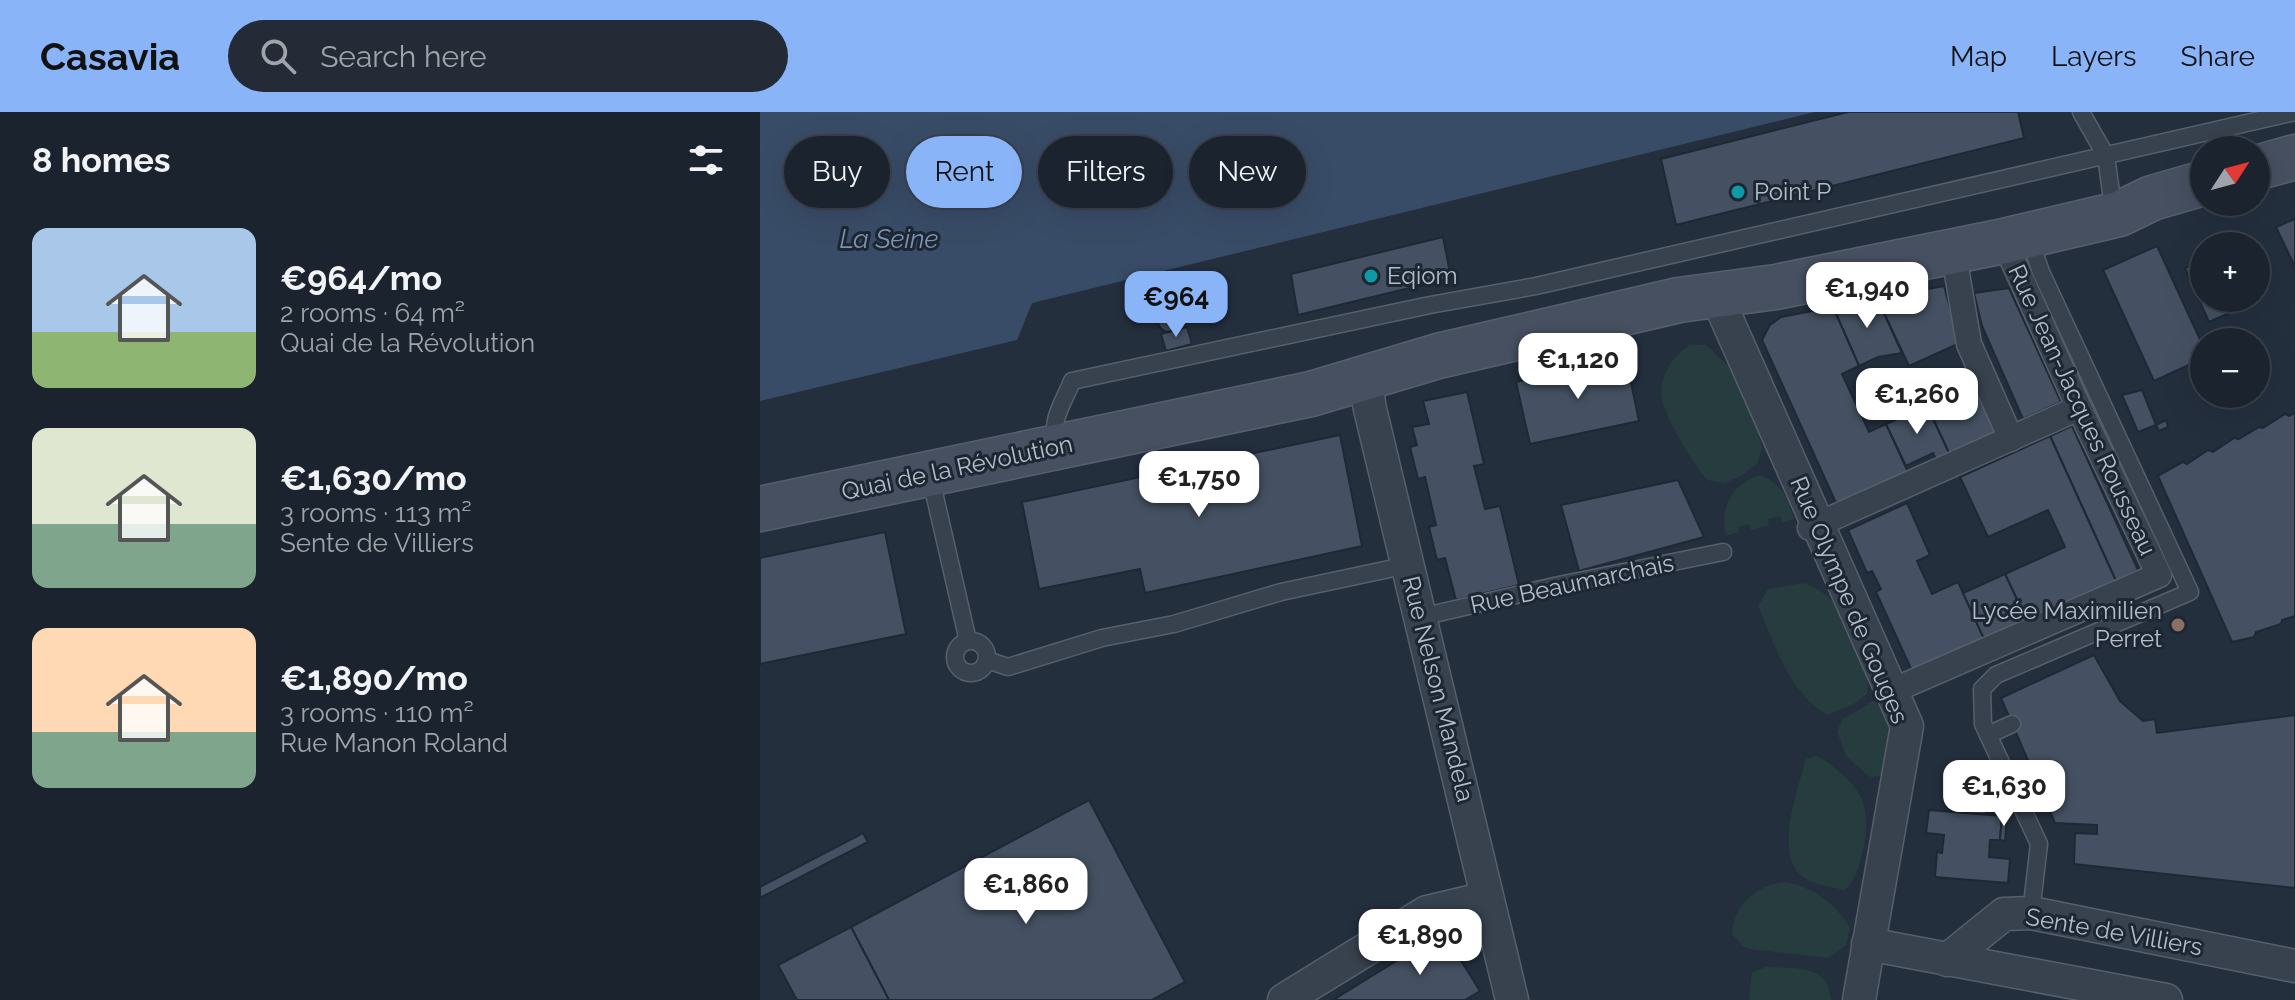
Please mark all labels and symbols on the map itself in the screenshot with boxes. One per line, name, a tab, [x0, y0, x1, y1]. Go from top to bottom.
north arrow	[2190, 136, 2270, 216]
place label: Point P	[1754, 177, 1831, 206]
marker: Point P	[1729, 183, 1747, 201]
water label: La Seine	[839, 224, 939, 254]
street label: Rue Jean-Jacques Rousseau	[2002, 260, 2163, 560]
place label: Eqiom	[1387, 261, 1458, 290]
pin: €1,940	[1802, 262, 1932, 330]
marker: Eqiom	[1362, 267, 1380, 285]
pin: €964	[1129, 271, 1223, 339]
pin: €1,120	[1513, 333, 1643, 401]
pin: €1,260	[1852, 368, 1982, 436]
street label: Quai de la Révolution	[839, 429, 1075, 506]
pin: €1,750	[1134, 451, 1264, 519]
street label: Rue Olympe de Gouges	[1784, 472, 1915, 728]
street label: Rue Beaumarchais	[1467, 548, 1676, 619]
street label: Rue Nelson Mandela	[1396, 573, 1481, 805]
place label: Lycée Maximilien Perret	[1972, 596, 2162, 653]
marker: Lycée Maximilien Perret	[2169, 616, 2187, 634]
pin: €1,630	[1939, 760, 2069, 828]
pin: €1,860	[961, 858, 1091, 926]
street label: Sente de Villiers	[2024, 902, 2205, 961]
pin: €1,890	[1355, 909, 1485, 977]

